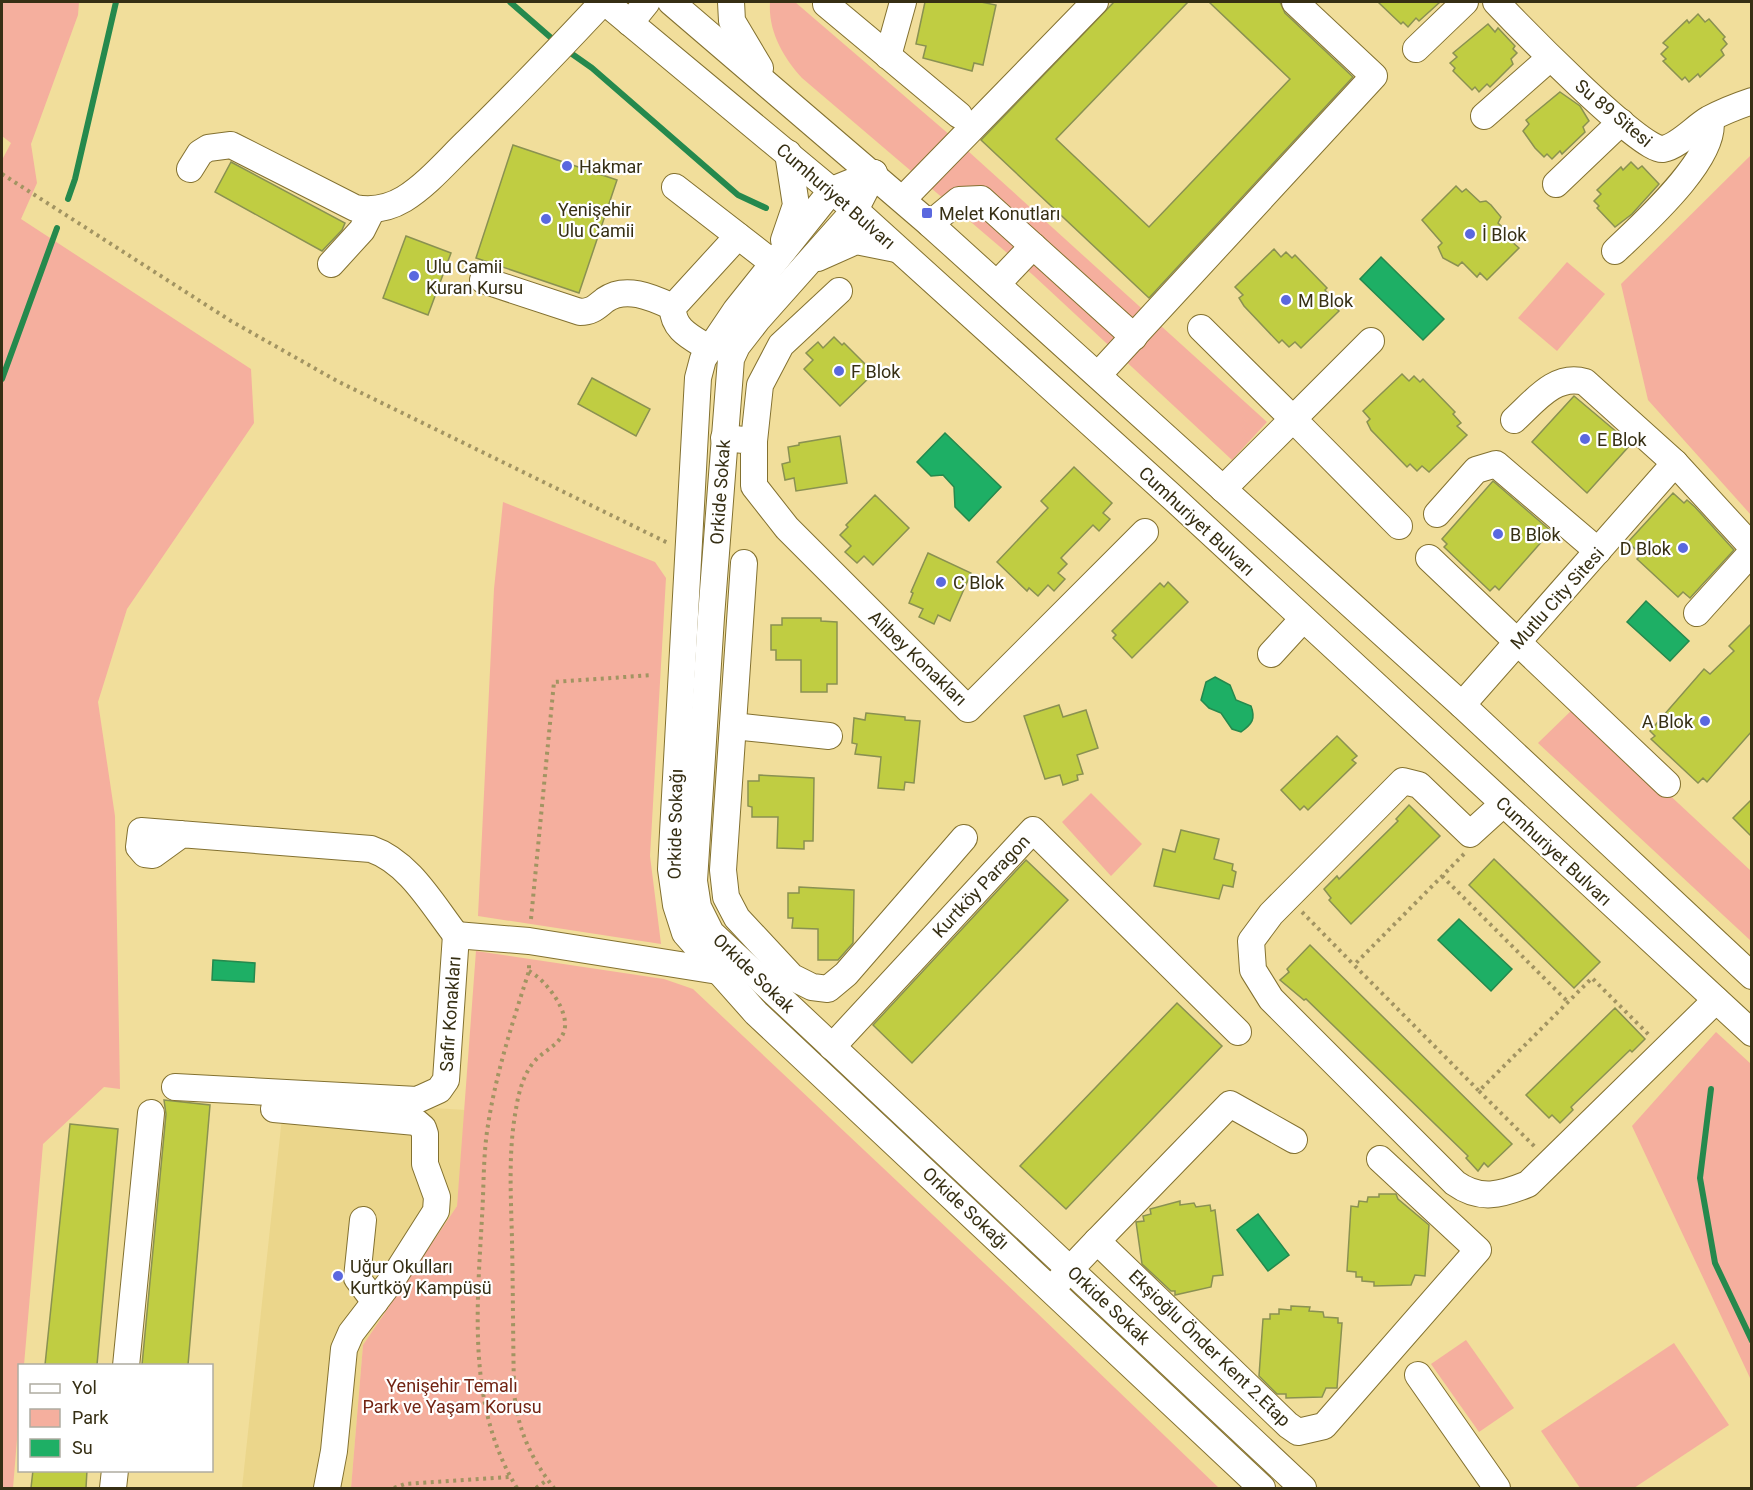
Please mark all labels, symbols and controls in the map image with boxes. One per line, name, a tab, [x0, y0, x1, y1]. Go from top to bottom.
street label: Su 89 Sitesi	[1571, 75, 1657, 151]
street label: Cumhuriyet Bulvarı	[772, 139, 900, 253]
place label: Hakmar	[579, 156, 642, 177]
marker: Hakmar	[560, 159, 574, 173]
place label: Yenişehir Ulu Camii	[558, 199, 634, 241]
place label: Melet Konutları	[939, 203, 1060, 224]
marker: Melet Konutları	[920, 206, 934, 220]
marker: Yenişehir Ulu Camii	[539, 212, 553, 226]
place label: İ Blok	[1482, 224, 1527, 245]
marker: İ Blok	[1463, 227, 1477, 241]
place label: Ulu Camii Kuran Kursu	[426, 256, 523, 298]
marker: Ulu Camii Kuran Kursu	[407, 269, 421, 283]
place label: M Blok	[1298, 290, 1354, 311]
marker: M Blok	[1279, 293, 1293, 307]
place label: F Blok	[851, 361, 901, 382]
marker: F Blok	[832, 364, 846, 378]
place label: E Blok	[1597, 429, 1648, 450]
marker: E Blok	[1578, 432, 1592, 446]
street label: Orkide Sokak	[706, 438, 734, 545]
street label: Cumhuriyet Bulvarı	[1135, 462, 1259, 580]
place label: B Blok	[1510, 524, 1562, 545]
marker: B Blok	[1491, 527, 1505, 541]
place label: D Blok	[1620, 538, 1672, 559]
marker: D Blok	[1676, 541, 1690, 555]
street label: Mutlu City Sitesi	[1506, 543, 1608, 653]
place label: C Blok	[953, 572, 1005, 593]
marker: C Blok	[934, 575, 948, 589]
street label: Alibey Konakları	[865, 606, 971, 710]
place label: A Blok	[1642, 711, 1694, 732]
marker: A Blok	[1698, 714, 1712, 728]
street label: Orkide Sokağı	[664, 769, 686, 879]
street label: Cumhuriyet Bulvarı	[1492, 792, 1616, 910]
street label: Kurtköy Paragon	[928, 830, 1034, 942]
street label: Orkide Sokak	[709, 929, 800, 1018]
street label: Safir Konakları	[435, 955, 465, 1073]
street label: Orkide Sokağı	[918, 1163, 1014, 1253]
place label: Uğur Okulları Kurtköy Kampüsü	[350, 1256, 492, 1298]
street label: Orkide Sokak	[1063, 1261, 1155, 1349]
street label: Ekşioğlu Önder Kent 2.Etap	[1125, 1265, 1295, 1431]
marker: Uğur Okulları Kurtköy Kampüsü	[331, 1269, 345, 1283]
legend	[18, 1364, 213, 1472]
park label: Yenişehir Temalı Park ve Yaşam Korusu	[362, 1375, 542, 1417]
text: Yol	[72, 1377, 97, 1398]
text: Park	[72, 1407, 109, 1428]
text: Su	[72, 1437, 93, 1458]

